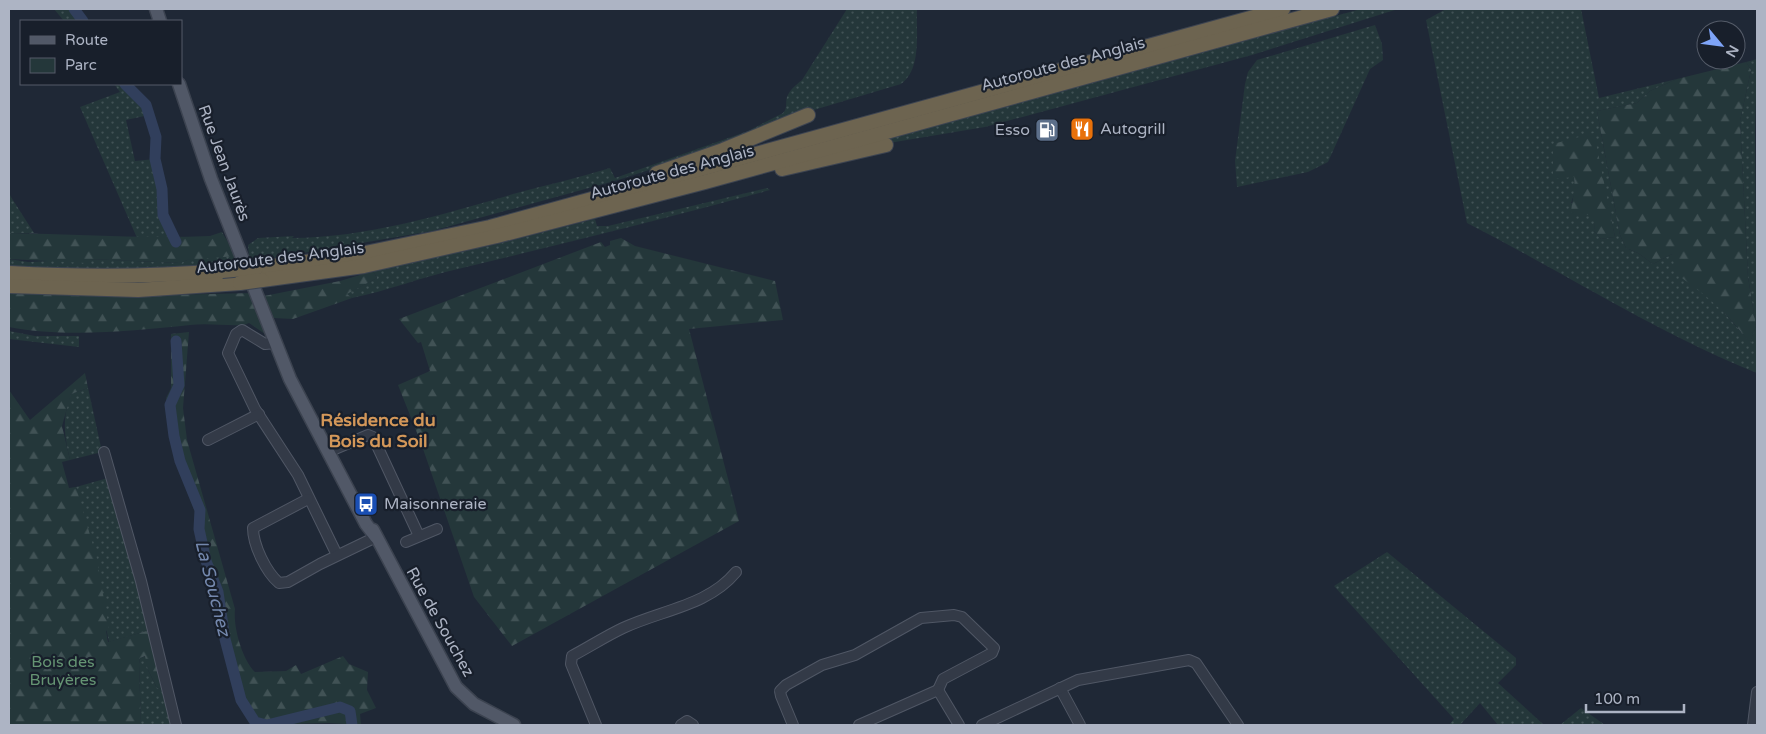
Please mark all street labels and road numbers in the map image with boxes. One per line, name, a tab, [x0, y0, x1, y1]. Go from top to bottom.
street label: Autoroute des Anglais	[979, 32, 1147, 96]
street label: Rue Jean Jaurès	[194, 102, 254, 224]
street label: Autoroute des Anglais	[588, 140, 756, 204]
street label: Autoroute des Anglais	[195, 238, 365, 278]
street label: Rue de Souchez	[402, 564, 478, 680]

